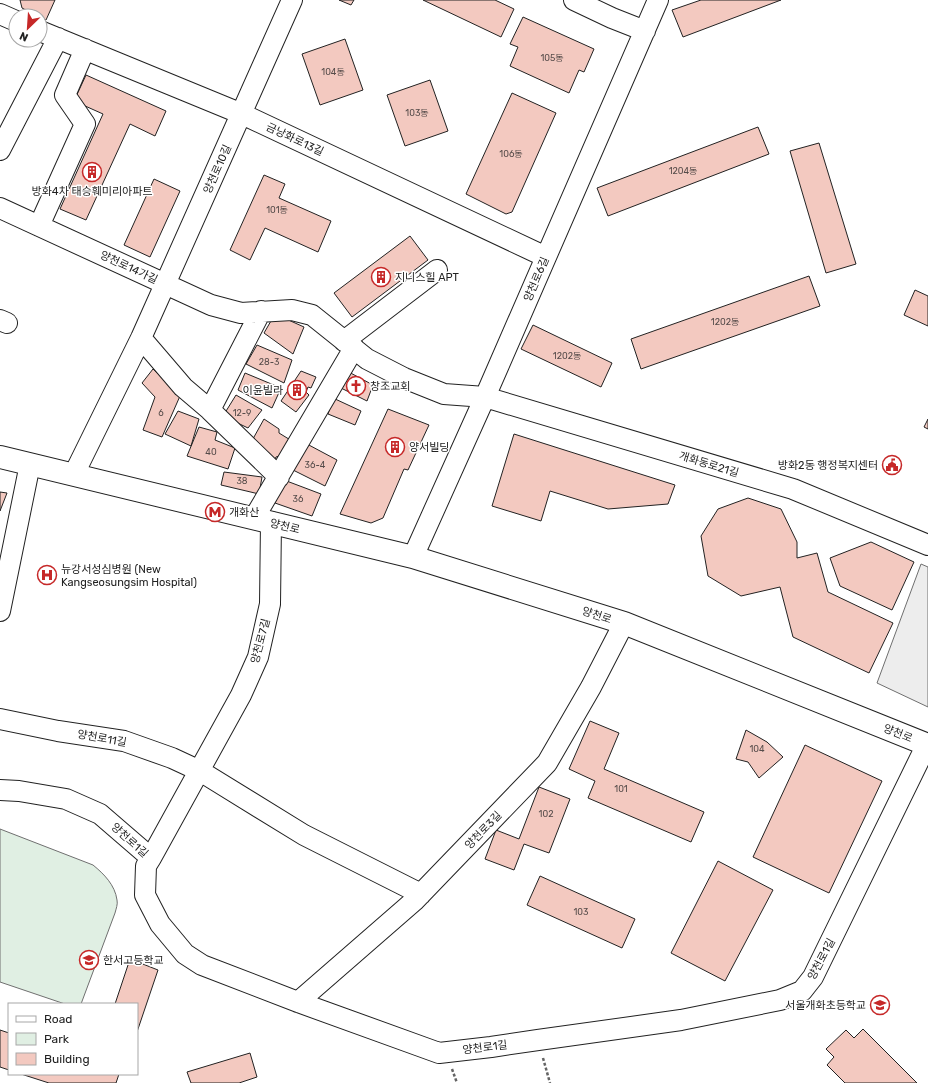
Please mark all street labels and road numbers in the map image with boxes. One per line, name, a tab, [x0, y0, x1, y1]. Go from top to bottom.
street label: 금낭화로13길	[264, 120, 326, 158]
street label: 양천로10길	[201, 143, 234, 196]
street label: 양천로14가길	[98, 248, 160, 286]
street label: 양천로6길	[521, 255, 552, 303]
street label: 개화동로21길	[677, 449, 740, 480]
street label: 양천로	[269, 517, 301, 536]
street label: 양천로	[580, 605, 613, 626]
street label: 양천로7길	[248, 617, 273, 665]
street label: 양천로	[881, 722, 914, 745]
street label: 양천로11길	[76, 728, 128, 749]
street label: 양천로3길	[462, 809, 504, 852]
street label: 양천로1길	[109, 820, 151, 860]
street label: 양천로1길	[805, 936, 838, 982]
street label: 양천로1길	[462, 1038, 508, 1057]

